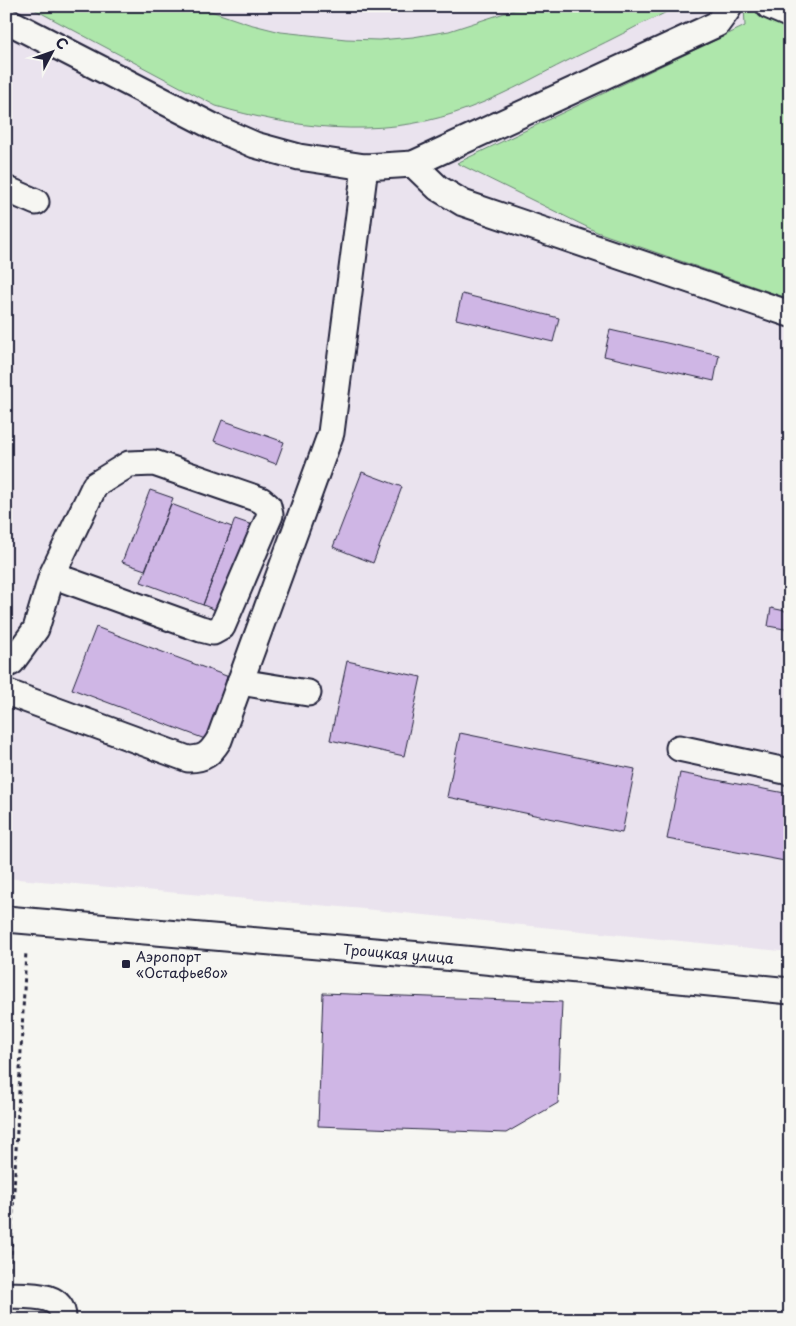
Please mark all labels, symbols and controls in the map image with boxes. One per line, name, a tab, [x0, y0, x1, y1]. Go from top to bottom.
north arrow	[28, 28, 78, 78]
text: С	[51, 32, 74, 54]
street label: Троицкая улица	[342, 938, 455, 968]
place label: Аэропорт «Остафьево»	[136, 946, 228, 983]
marker: Аэропорт «Остафьево»	[120, 958, 132, 970]

